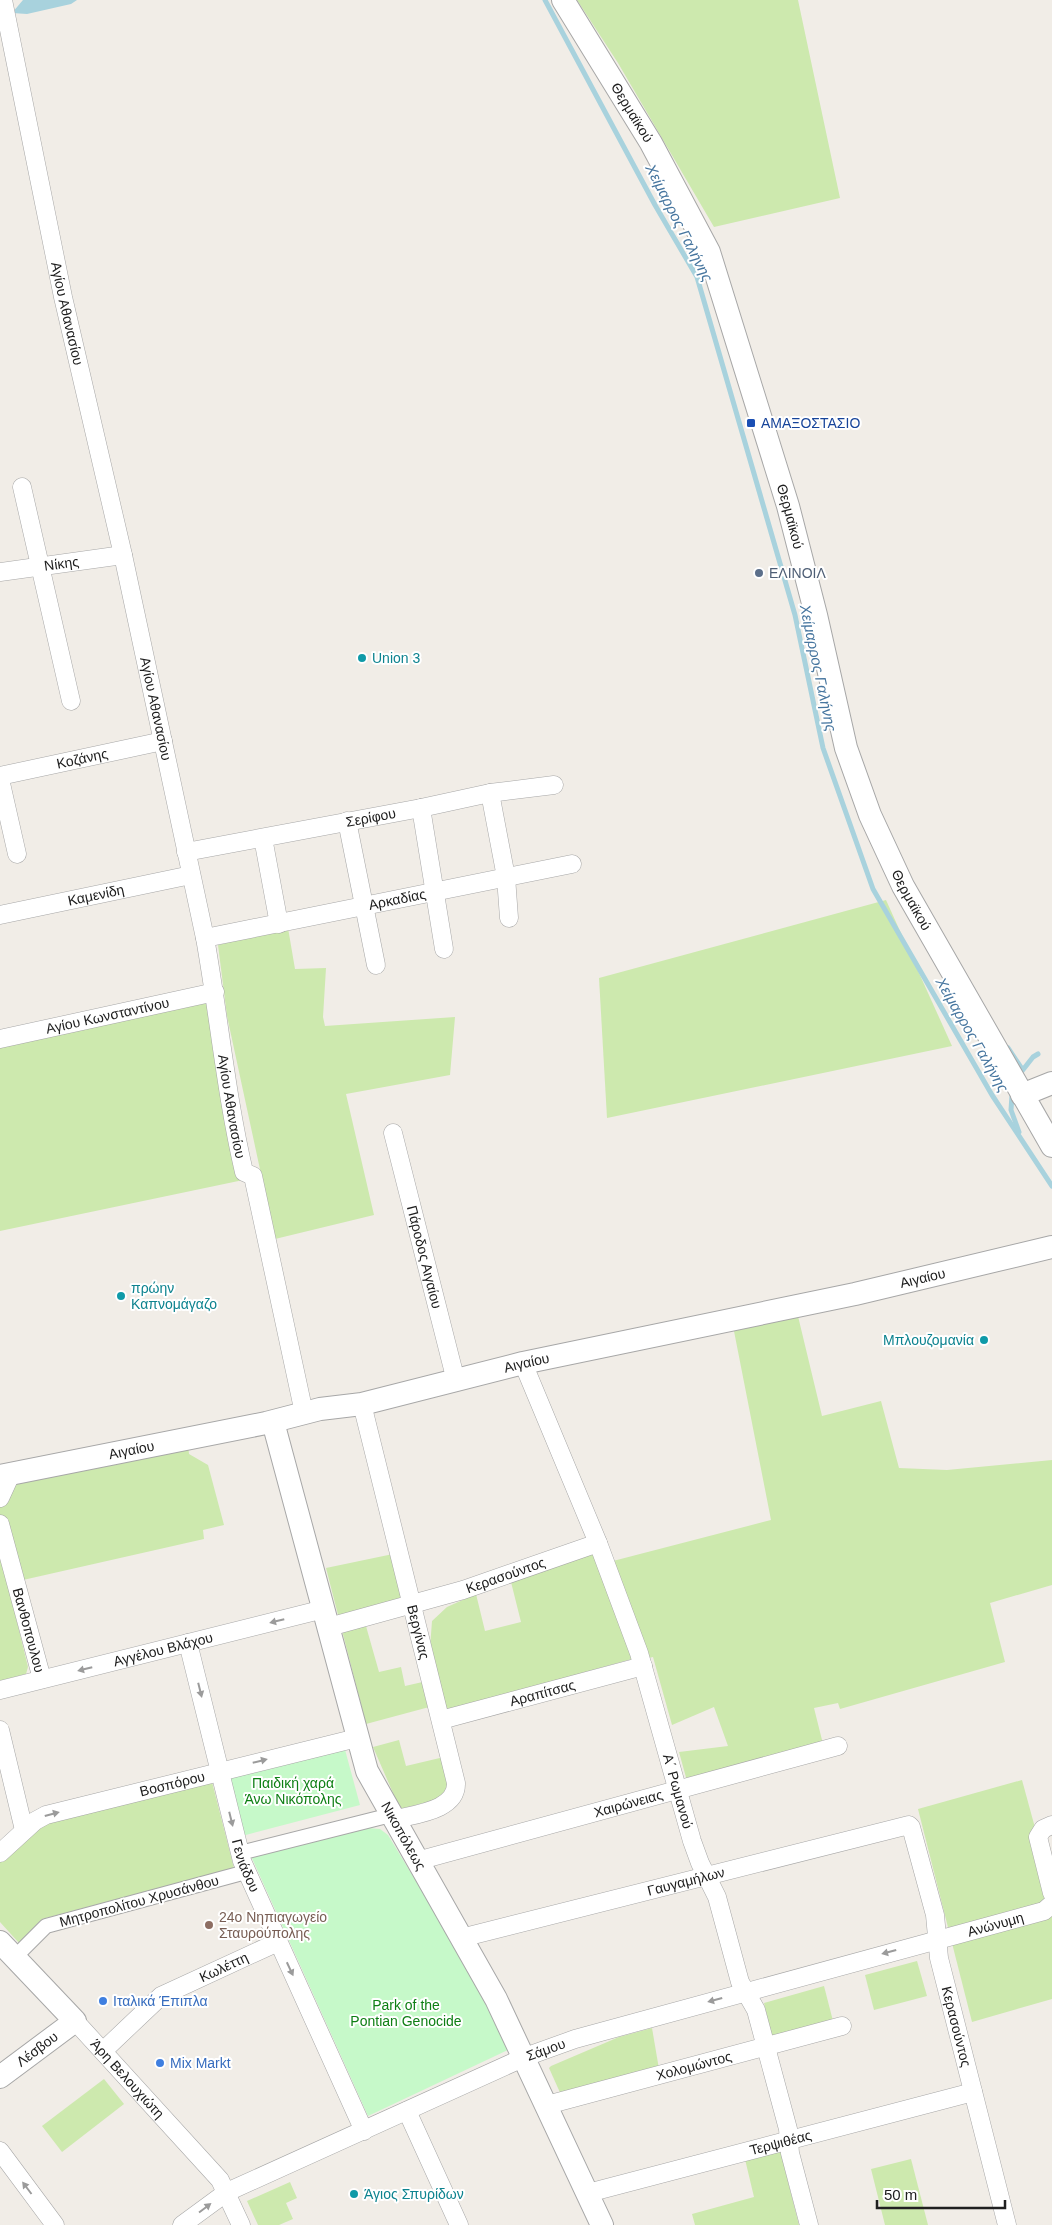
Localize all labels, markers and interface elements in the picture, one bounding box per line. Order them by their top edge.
street label: Θερμαϊκού [608,80,656,145]
water label: Χείμαρρος Γαλήνης [642,160,717,285]
street label: Αγίου Αθανασίου [48,260,87,367]
place label: ΑΜΑΞΟΣΤΑΣΙΟ [761,415,860,431]
marker: ΑΜΑΞΟΣΤΑΣΙΟ [745,417,757,429]
street label: Θερμαϊκού [774,482,807,551]
street label: Νίκης [43,553,80,574]
place label: ΕΛΙΝΟΙΛ [769,565,826,581]
marker: ΕΛΙΝΟΙΛ [753,567,765,579]
water label: Χείμαρρος Γαλήνης [796,602,840,734]
place label: Union 3 [372,650,420,666]
marker: Union 3 [356,652,368,664]
street label: Αγίου Αθανασίου [137,655,175,762]
street label: Κοζάνης [55,745,109,772]
street label: Σερίφου [344,805,397,830]
street label: Θερμαϊκού [889,867,935,933]
street label: Καμενίδη [66,881,126,909]
street label: Αρκαδίας [367,886,427,913]
water label: Χείμαρρος Γαλήνης [932,973,1013,1096]
street label: Αγίου Κωνσταντίνου [44,994,171,1037]
street label: Αγίου Αθανασίου [215,1053,249,1160]
street label: Πάροδος Αιγαίου [404,1204,445,1310]
street label: Αιγαίου [898,1265,947,1291]
place label: πρώην Καπνομάγαζο [131,1280,217,1312]
marker: πρώην Καπνομάγαζο [115,1290,127,1302]
place label: Μπλουζομανία [883,1332,974,1348]
marker: Μπλουζομανία [978,1334,990,1346]
street label: Αιγαίου [502,1350,551,1376]
street label: Αιγαίου [107,1437,156,1462]
street label: Κερασούντος [464,1554,547,1596]
street label: Βανθοπουλου [10,1586,48,1674]
street label: Βεργίνας [404,1603,433,1661]
one-way arrow [269,1617,284,1625]
street label: Αγγέλου Βλάχου [111,1629,214,1669]
one-way arrow [78,1665,93,1673]
street label: Αραπίτσας [508,1676,577,1709]
one-way arrow [196,1683,204,1698]
street label: Α΄ Ρωμανού [660,1752,696,1830]
one-way arrow [253,1757,268,1765]
street label: Βοσπόρου [138,1768,207,1800]
park label: Παιδική χαρά Άνω Νικόπολης [244,1775,342,1807]
street label: Χαιρώνειας [592,1786,665,1820]
street label: Νικοπόλεως [378,1799,429,1873]
one-way arrow [44,1810,59,1818]
one-way arrow [227,1811,235,1826]
street label: Γενιάδου [229,1837,263,1894]
street label: Γαυγαμήλων [646,1864,726,1899]
street label: Μητροπολίτου Χρυσάνθου [58,1872,220,1930]
place label: 24ο Νηπιαγωγείο Σταυρούπολης [219,1909,327,1941]
street label: Ανώνυμη [966,1909,1025,1940]
marker: 24ο Νηπιαγωγείο Σταυρούπολης [203,1919,215,1931]
street label: Κωλέττη [197,1949,251,1985]
one-way arrow [881,1949,896,1957]
one-way arrow [287,1962,295,1976]
street label: Κερασούντος [939,1985,974,2069]
place label: Ιταλικά Έπιπλα [113,1993,208,2009]
marker: Ιταλικά Έπιπλα [97,1995,109,2007]
one-way arrow [708,1996,723,2004]
park label: Park of the Pontian Genocide [350,1997,462,2029]
street label: Λέσβου [13,2028,61,2070]
street label: Σάμου [524,2035,567,2064]
street label: Άρη Βελουχιώτη [87,2036,168,2121]
street label: Χολομώντος [654,2048,734,2083]
place label: Mix Markt [170,2055,231,2071]
marker: Mix Markt [154,2057,166,2069]
street label: Τερψιθέας [748,2127,813,2158]
scale bar [877,2178,1004,2210]
one-way arrow [22,2182,33,2195]
place label: Άγιος Σπυρίδων [364,2186,464,2202]
text: 50 m [884,2186,917,2203]
marker: Άγιος Σπυρίδων [348,2188,360,2200]
one-way arrow [198,2203,211,2214]

